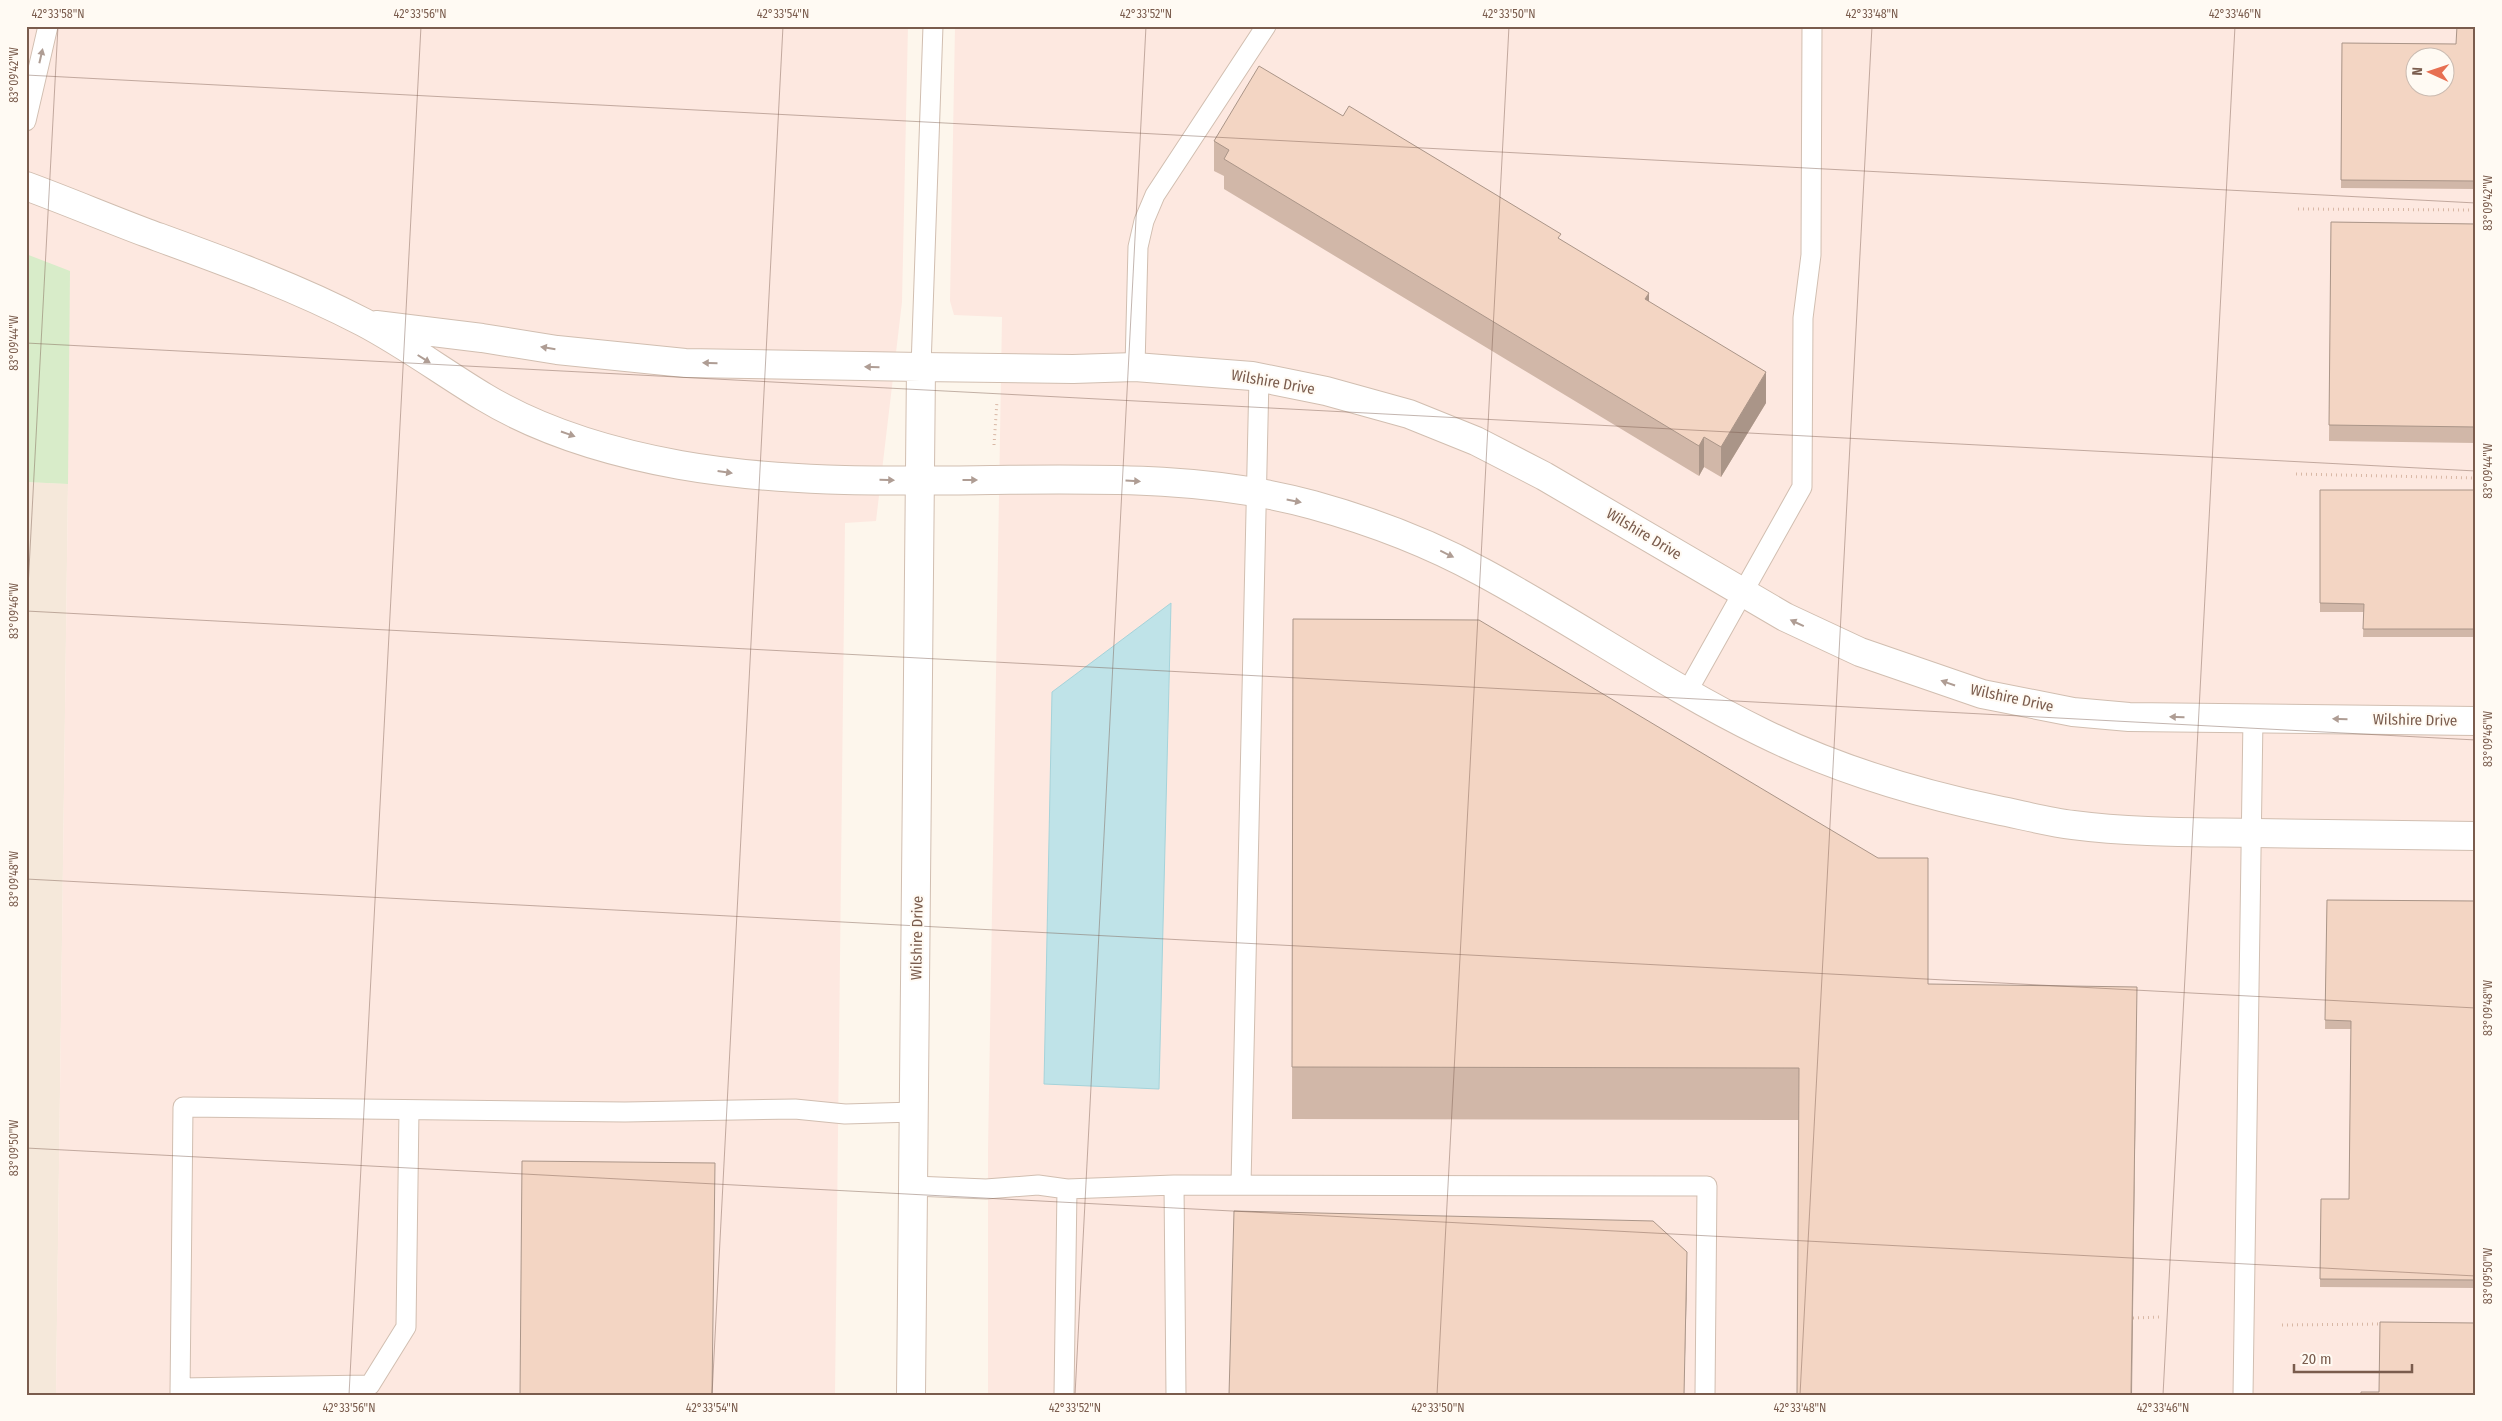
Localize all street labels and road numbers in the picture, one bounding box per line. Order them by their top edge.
street label: Wilshire Drive [1230,366,1316,398]
street label: Wilshire Drive [1603,505,1685,563]
street label: Wilshire Drive [1969,680,2055,716]
street label: Wilshire Drive [2373,710,2457,730]
street label: Wilshire Drive [907,896,927,980]

